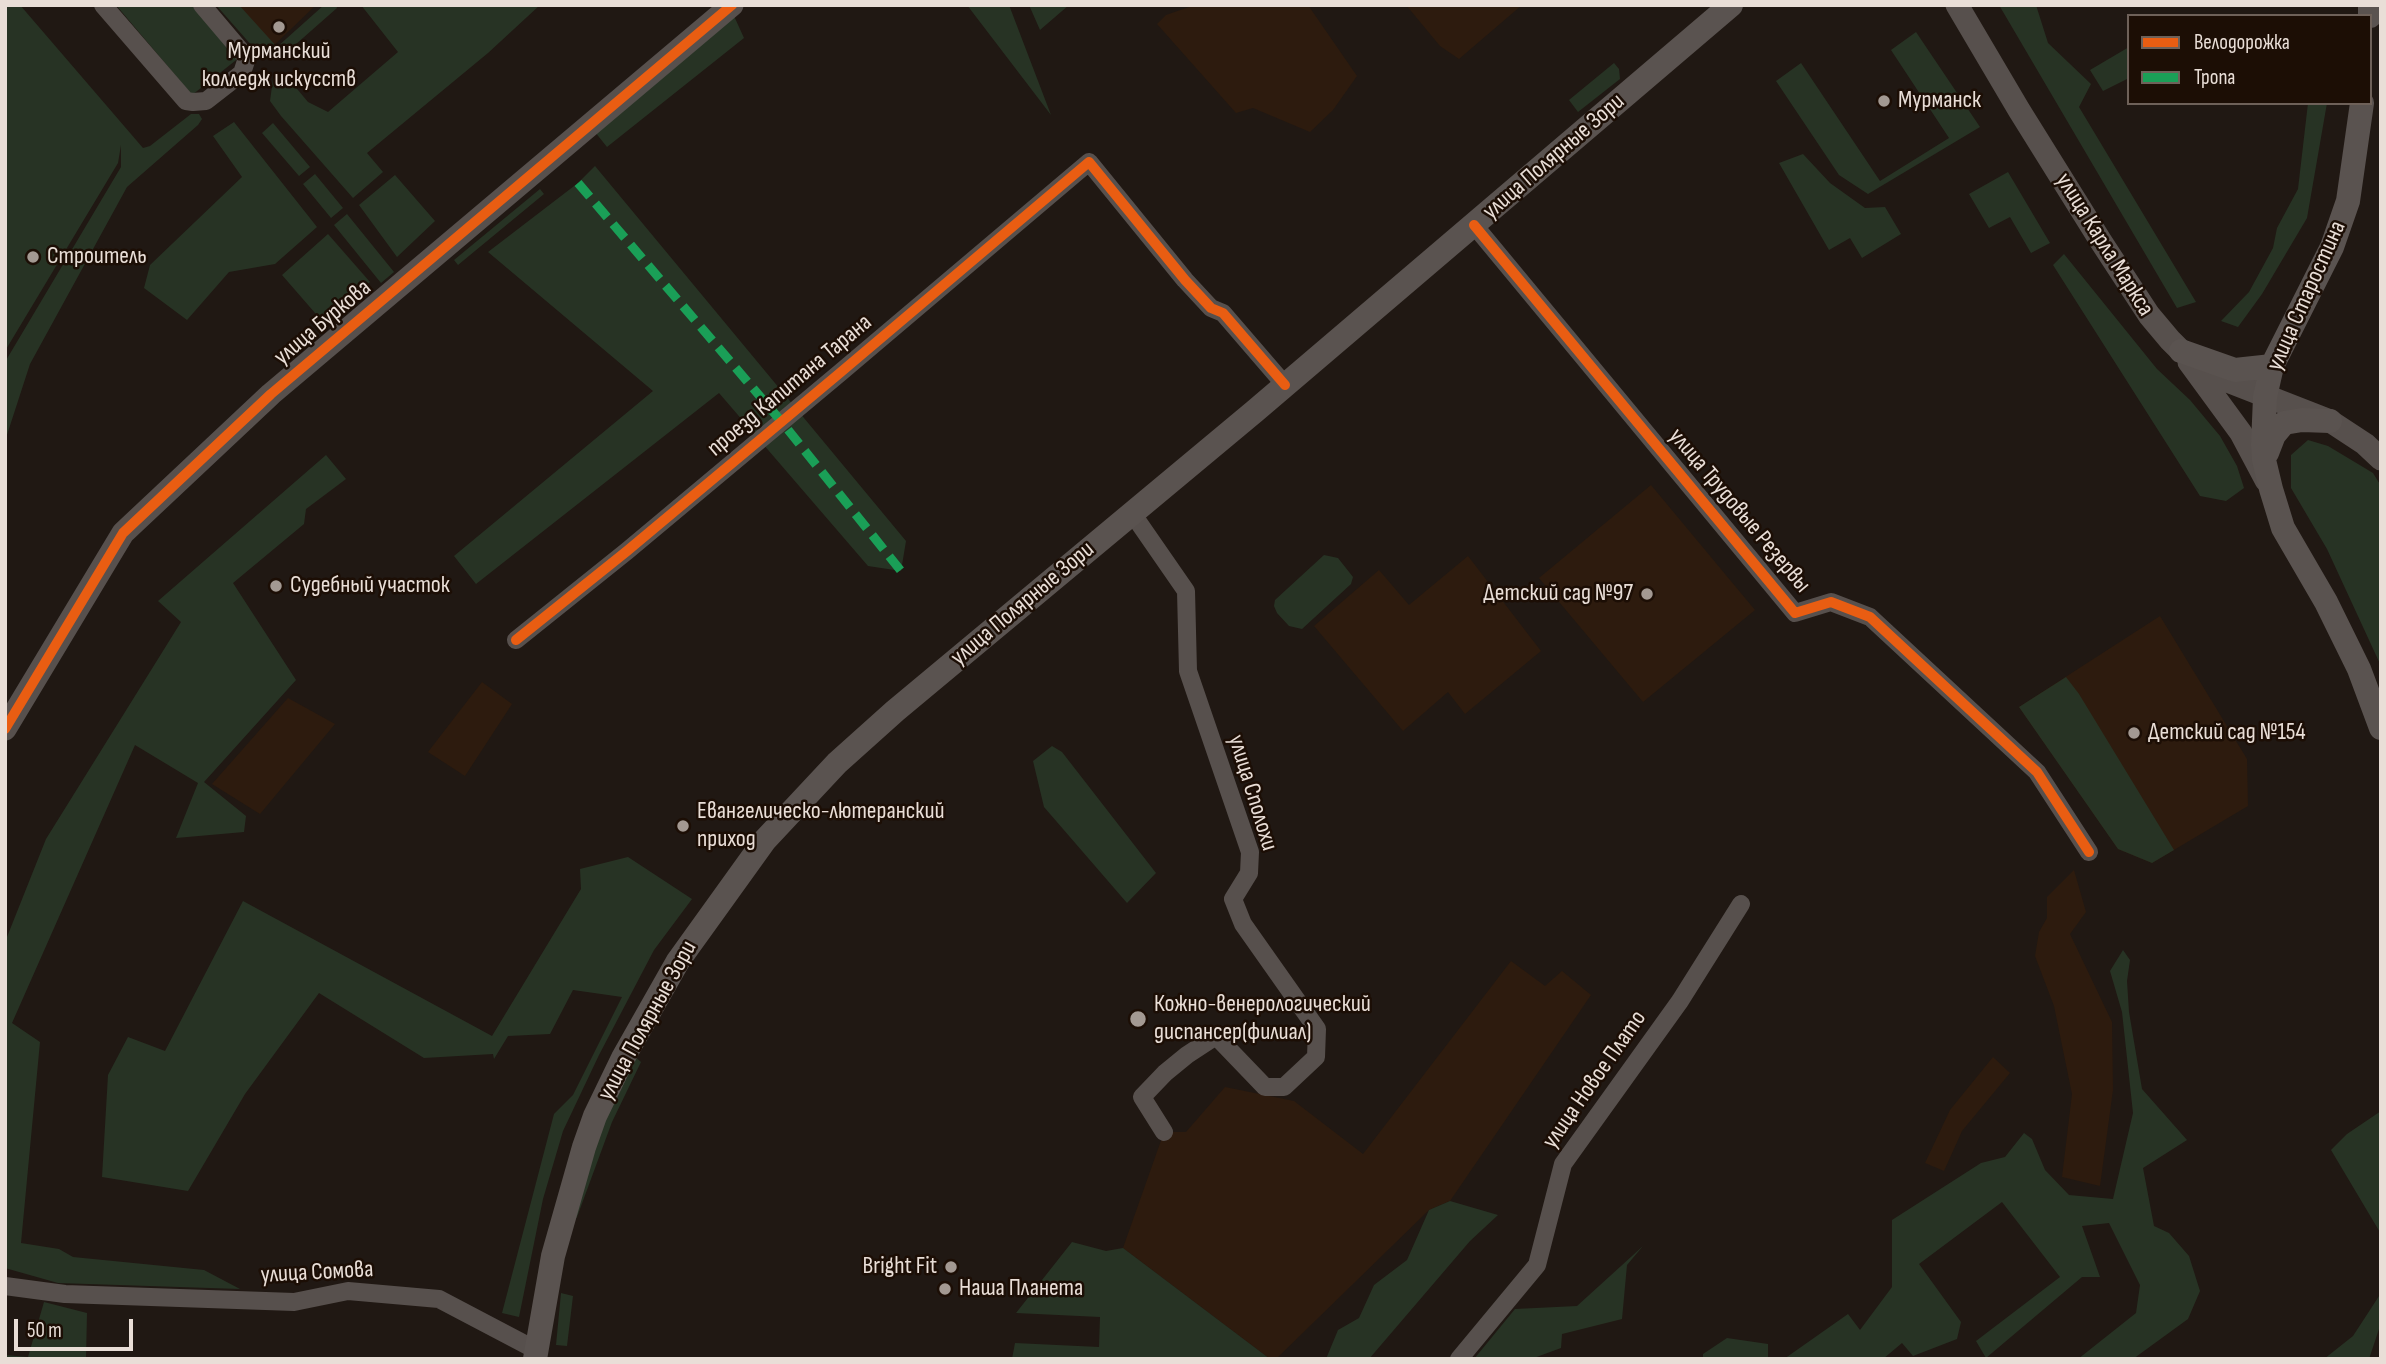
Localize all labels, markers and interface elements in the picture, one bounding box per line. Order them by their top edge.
legend [2127,14,2372,105]
marker: Мурманский колледж искусств [271,19,287,35]
text: Велодорожка [2194,30,2290,55]
place label: Мурманский колледж искусств [202,38,356,94]
text: Тропа [2194,65,2235,90]
place label: Мурманск [1898,87,1981,115]
street label: улица Полярные Зори [1477,88,1631,226]
marker: Мурманск [1876,93,1892,109]
street label: улица Карла Маркса [2049,168,2159,322]
street label: улица Старостина [2261,217,2353,375]
place label: Строитель [47,243,147,271]
marker: Строитель [25,249,41,265]
street label: улица Буркова [269,274,377,372]
street label: проезд Капитана Тарана [702,309,878,463]
street label: улица Трудовые Резервы [1662,423,1816,599]
street label: улица Полярные Зори [945,536,1101,672]
place label: Судебный участок [290,572,450,600]
marker: Судебный участок [268,578,284,594]
place label: Детский сад №97 [1483,580,1633,608]
marker: Детский сад №97 [1639,586,1655,602]
place label: Детский сад №154 [2148,719,2306,747]
marker: Детский сад №154 [2126,725,2142,741]
street label: улица Сполохи [1221,732,1283,854]
place label: Евангелическо-лютеранский приход [697,798,944,854]
marker: Евангелическо-лютеранский приход [675,818,691,834]
street label: улица Полярные Зори [592,936,704,1106]
place label: Кожно-венерологический диспансер(филиал) [1154,991,1371,1047]
street label: улица Новое Плато [1537,1005,1653,1155]
marker: Кожно-венерологический диспансер(филиал) [1128,1009,1148,1029]
place label: Bright Fit [863,1253,937,1281]
street label: улица Сомова [260,1256,374,1290]
marker: Bright Fit [943,1259,959,1275]
place label: Наша Планета [959,1275,1083,1303]
marker: Наша Планета [937,1281,953,1297]
scale bar [18,1304,136,1348]
text: 50 m [27,1318,62,1343]

